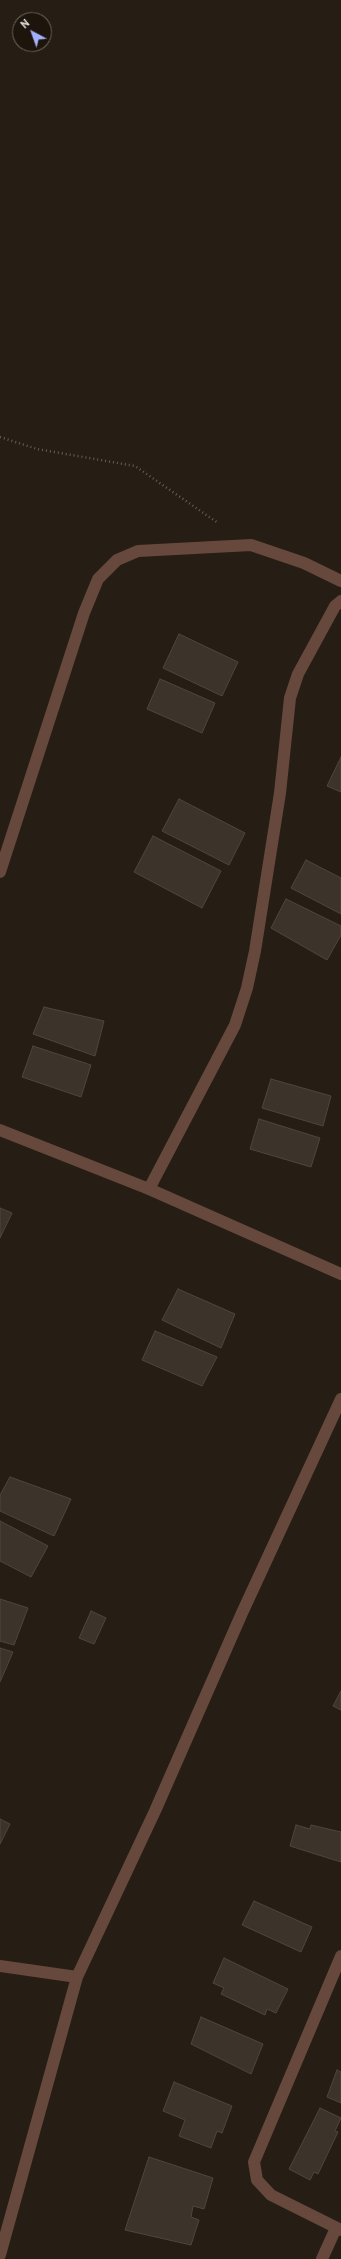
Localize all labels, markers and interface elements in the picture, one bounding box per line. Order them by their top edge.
north arrow [12,12,52,52]
text: N [17,16,32,31]

